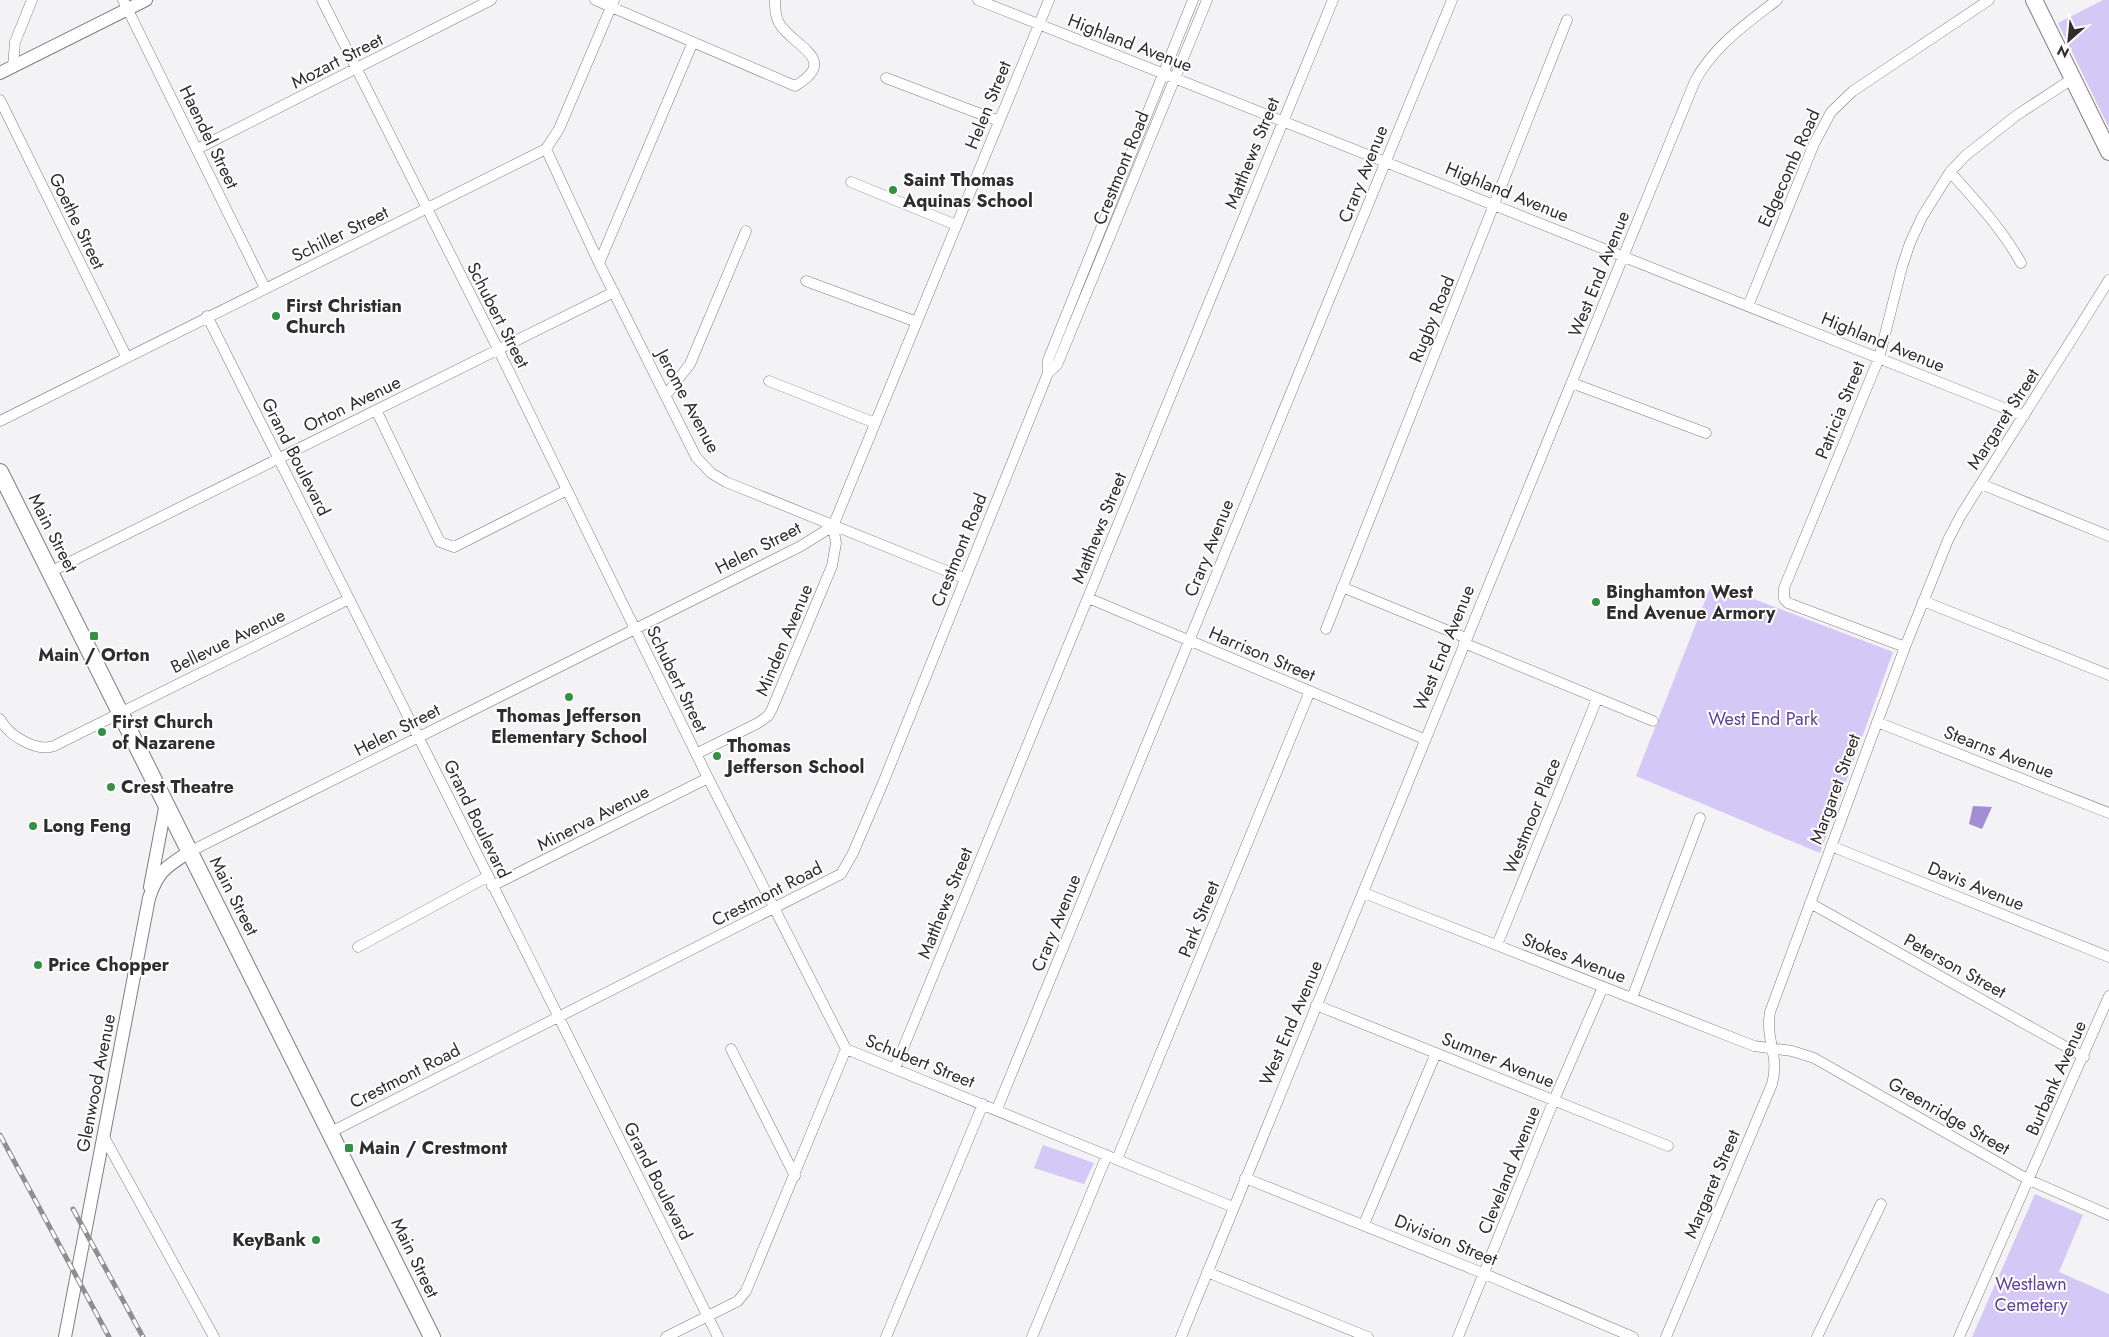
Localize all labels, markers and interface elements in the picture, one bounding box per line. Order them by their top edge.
street label: Highland Avenue [1064,7,1196,79]
north arrow [2044,15,2094,65]
street label: Mozart Street [287,26,388,95]
text: N [2054,40,2073,63]
street label: Helen Street [958,56,1018,153]
street label: Haendel Street [173,81,246,194]
street label: Matthews Street [1218,93,1286,213]
street label: Edgecomb Road [1751,105,1827,231]
street label: Crestmont Road [1086,107,1156,229]
street label: Crary Avenue [1332,121,1394,227]
street label: Highland Avenue [1441,155,1573,229]
place label: Saint Thomas Aquinas School [902,167,1033,214]
street label: Goethe Street [42,168,112,274]
marker: Saint Thomas Aquinas School [887,184,899,196]
street label: Schiller Street [287,199,393,269]
street label: West End Avenue [1562,207,1636,341]
street label: Schubert Street [460,258,536,373]
street label: Rugby Road [1403,272,1461,366]
place label: First Christian Church [286,293,402,340]
street label: Highland Avenue [1817,305,1949,379]
marker: First Christian Church [270,310,282,322]
street label: Jerome Avenue [649,343,726,457]
street label: Patricia Street [1809,357,1872,463]
street label: Margaret Street [1961,363,2046,475]
street label: Orton Avenue [299,369,405,439]
street label: Grand Boulevard [255,393,337,521]
street label: Matthews Street [1065,468,1133,588]
street label: Main Street [22,489,84,578]
street label: Crestmont Road [924,489,994,611]
street label: Crary Avenue [1178,495,1240,601]
street label: Helen Street [711,515,806,581]
place label: Binghamton West End Avenue Armory [1606,579,1776,626]
street label: Minden Avenue [749,580,819,700]
street label: West End Avenue [1407,581,1481,715]
marker: Binghamton West End Avenue Armory [1590,596,1602,608]
street label: Bellevue Avenue [166,602,290,680]
street label: Harrison Street [1205,620,1320,688]
street label: Schubert Street [640,621,714,737]
marker: Main / Orton [88,630,100,642]
place label: Main / Orton [38,642,150,668]
marker: Thomas Jefferson Elementary School [563,691,575,703]
street label: Helen Street [350,697,445,763]
place label: Thomas Jefferson Elementary School [491,703,647,750]
park label: West End Park [1708,706,1818,732]
place label: First Church of Nazarene [112,709,215,756]
street label: Stearns Avenue [1940,719,2058,785]
marker: First Church of Nazarene [96,726,108,738]
street label: Margaret Street [1803,729,1867,848]
place label: Thomas Jefferson School [724,733,864,780]
marker: Thomas Jefferson School [711,750,723,762]
street label: Westmoor Place [1497,754,1567,878]
street label: Grand Boulevard [437,755,517,883]
place label: Crest Theatre [121,774,234,800]
street label: Minerva Avenue [532,779,654,857]
marker: Crest Theatre [105,781,117,793]
place label: Long Feng [43,813,131,839]
marker: Long Feng [27,820,39,832]
street label: Matthews Street [911,843,979,963]
street label: Main Street [203,852,265,941]
street label: Crestmont Road [707,855,827,933]
street label: Davis Avenue [1924,855,2028,917]
street label: Crary Avenue [1025,870,1087,976]
street label: Park Street [1172,876,1226,961]
street label: Stokes Avenue [1518,926,1630,990]
street label: Peterson Street [1899,927,2011,1005]
place label: Price Chopper [48,952,170,978]
street label: West End Avenue [1253,956,1329,1090]
marker: Price Chopper [32,959,44,971]
street label: Glenwood Avenue [70,1012,122,1154]
street label: Burbank Avenue [2019,1016,2093,1140]
street label: Sumner Avenue [1438,1026,1558,1094]
street label: Schubert Street [861,1027,979,1095]
street label: Crestmont Road [345,1037,465,1115]
street label: Greenridge Street [1883,1071,2015,1162]
street label: Cleveland Avenue [1471,1102,1547,1238]
street label: Grand Boulevard [617,1117,699,1245]
street label: Margaret Street [1677,1125,1747,1242]
place label: Main / Crestmont [359,1135,508,1161]
marker: Main / Crestmont [343,1142,355,1154]
street label: Division Street [1391,1208,1502,1273]
street label: Main Street [385,1214,446,1303]
place label: KeyBank [232,1227,307,1253]
marker: KeyBank [310,1234,322,1246]
park label: Westlawn Cemetery [1994,1271,2068,1318]

